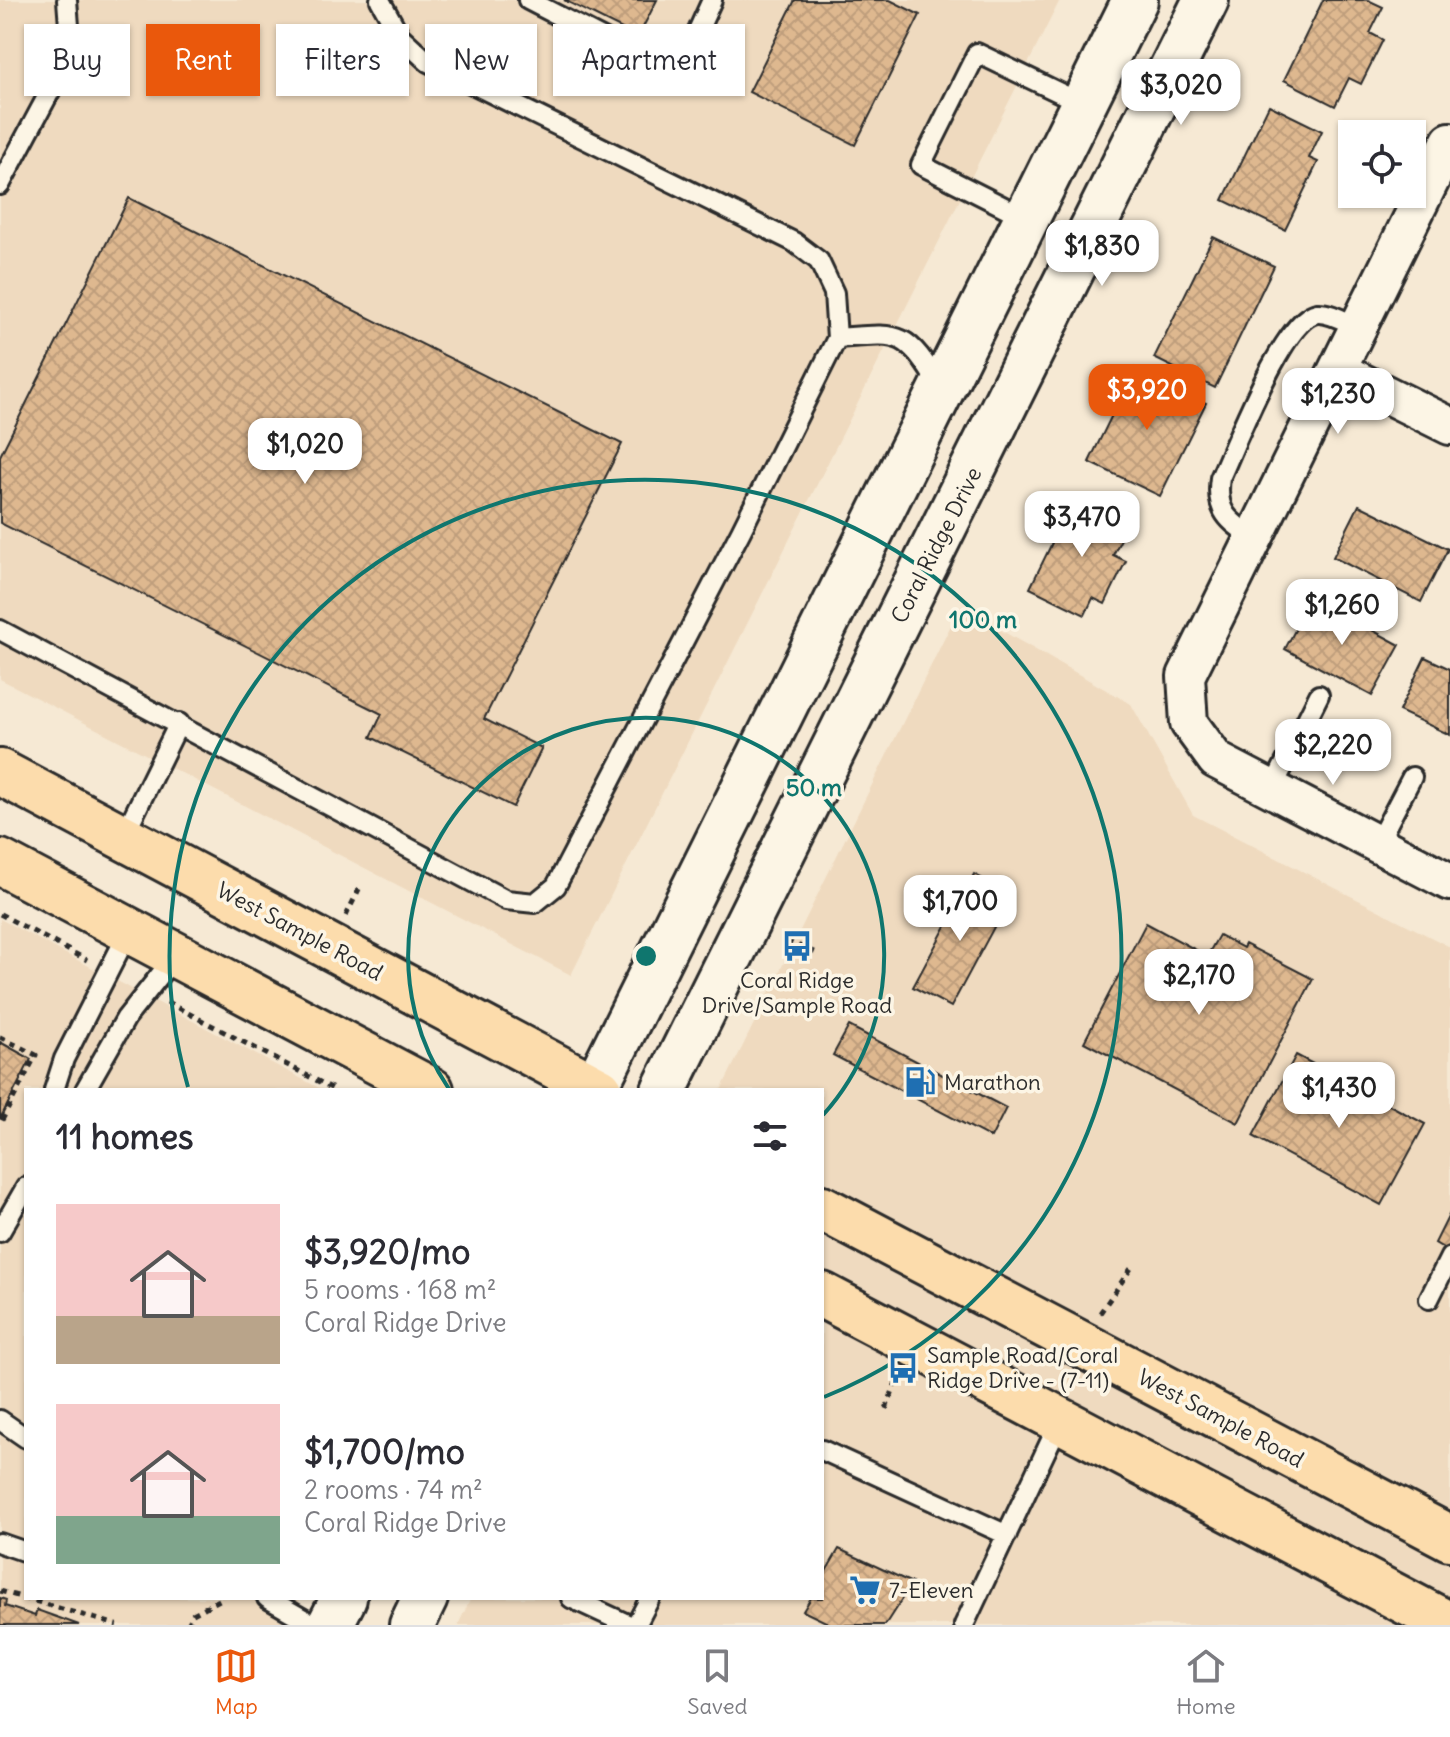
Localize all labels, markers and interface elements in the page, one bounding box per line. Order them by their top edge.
chip: Buy [24,24,130,96]
chip: Rent [146,24,260,96]
chip: Filters [276,24,409,96]
chip: New [425,24,537,96]
chip: Apartment [553,24,745,96]
pin: $3,020 [1116,59,1246,127]
text: $3,020 [1139,68,1223,101]
map controls [1338,120,1426,208]
button: locate [1338,120,1426,208]
pin: $1,830 [1037,220,1167,288]
text: $1,830 [1064,229,1140,262]
pin: $3,920 [1082,364,1212,432]
pin: $1,230 [1273,368,1403,436]
text: $3,920 [1107,373,1187,406]
text: $1,230 [1300,377,1376,410]
pin: $1,020 [240,418,370,486]
text: $1,020 [266,427,344,460]
street label: Coral Ridge Drive [885,462,987,628]
pin: $3,470 [1017,491,1147,559]
text: $3,470 [1043,500,1121,533]
pin: $1,260 [1277,579,1407,647]
text: $1,260 [1304,588,1380,621]
text: 100 m [949,604,1017,634]
pin: $2,220 [1268,719,1398,787]
text: $2,220 [1293,728,1373,761]
text: 50 m [786,772,842,802]
street label: West Sample Road [212,875,388,987]
pin: $1,700 [895,875,1025,943]
text: $1,700 [922,884,998,917]
bus stop icon: Coral Ridge Drive/Sample Road [780,929,814,963]
centre of rings [632,942,660,970]
pin: $2,170 [1134,949,1264,1017]
text: $2,170 [1162,958,1236,991]
place label: Coral Ridge Drive/Sample Road [702,966,892,1019]
pin: $1,430 [1274,1062,1404,1130]
fuel station icon: Marathon [903,1065,937,1099]
place label: Marathon [944,1068,1041,1096]
text: $1,430 [1301,1071,1377,1104]
icon: filters [748,1114,792,1158]
text: 11 homes [56,1115,193,1158]
text: $3,920/mo [304,1230,470,1273]
icon: home [120,1236,216,1332]
text: 5 rooms · 168 m² [304,1273,497,1306]
text: Coral Ridge Drive [304,1306,507,1339]
place label: Sample Road/Coral Ridge Drive - (7-11) [927,1341,1118,1394]
bus stop icon: Sample Road/Coral Ridge Drive - (7-11) [886,1351,920,1385]
street label: West Sample Road [1133,1362,1309,1474]
text: $1,700/mo [304,1430,465,1473]
icon: home [120,1436,216,1532]
text: 2 rooms · 74 m² [304,1473,483,1506]
text: Coral Ridge Drive [304,1506,507,1539]
supermarket icon: 7-Eleven [848,1573,882,1607]
place label: 7-Eleven [889,1576,973,1604]
tab: Map [214,1644,258,1720]
tab: Saved [687,1644,747,1720]
tab: Home [1176,1644,1236,1720]

